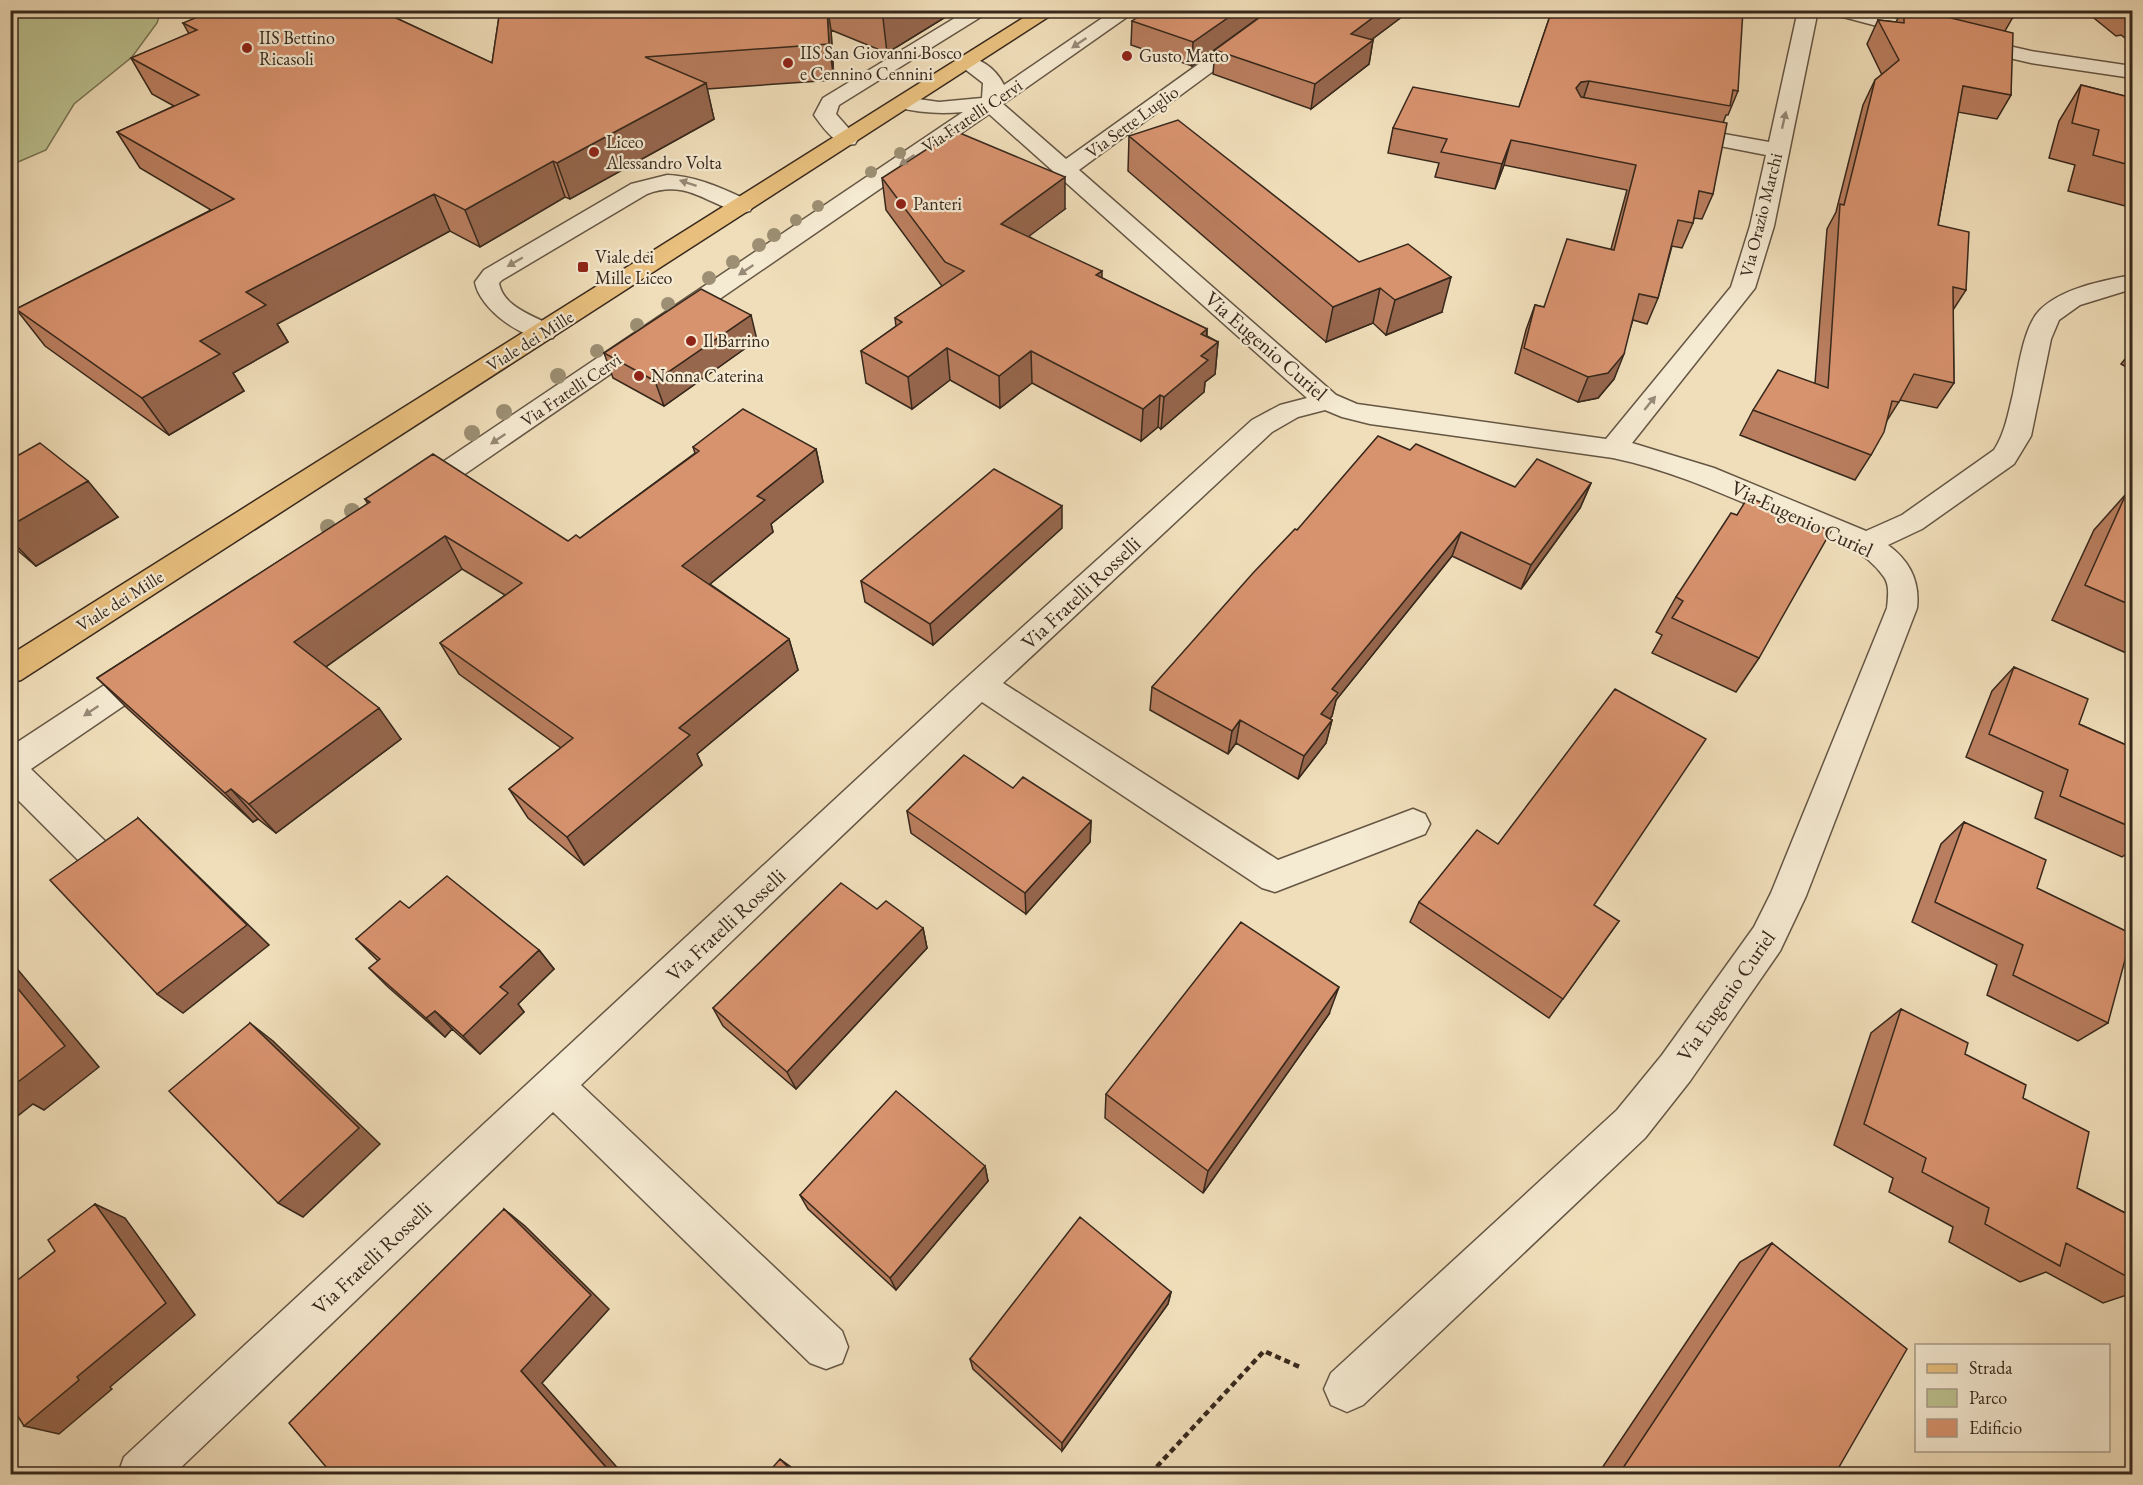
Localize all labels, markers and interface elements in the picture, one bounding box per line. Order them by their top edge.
place label: IIS Bettino Ricasoli [259,26,335,70]
one-way arrow [1072,37,1088,49]
marker: IIS Bettino Ricasoli [240,41,254,55]
place label: IIS San Giovanni Bosco e Cennino Cennini [800,41,962,85]
place label: Gusto Matto [1139,44,1229,67]
marker: Gusto Matto [1120,49,1134,63]
marker: IIS San Giovanni Bosco e Cennino Cennini [781,56,795,70]
street label: Via Fratelli Cervi [917,73,1027,158]
street label: Via Sette Luglio [1081,80,1183,163]
one-way arrow [1779,111,1789,129]
place label: Liceo Alessandro Volta [605,130,723,174]
marker: Liceo Alessandro Volta [587,145,601,159]
street label: Via Orazio Marchi [1734,150,1787,279]
one-way arrow [899,154,915,165]
one-way arrow [679,178,697,188]
place label: Panteri [913,192,962,215]
marker: Panteri [894,197,908,211]
place label: Viale dei Mille Liceo [595,245,673,289]
one-way arrow [506,257,523,267]
marker: Viale dei Mille Liceo [576,260,590,274]
one-way arrow [738,264,754,275]
street label: Via Eugenio Curiel [1199,285,1333,406]
street label: Viale dei Mille [482,305,578,376]
place label: Il Barrino [703,329,770,352]
marker: Il Barrino [684,334,698,348]
street label: Via Fratelli Cervi [516,347,626,432]
place label: Nonna Caterina [651,364,765,387]
marker: Nonna Caterina [632,369,646,383]
one-way arrow [1643,396,1656,411]
one-way arrow [490,433,506,444]
street label: Via Eugenio Curiel [1727,474,1878,563]
street label: Via Fratelli Rosselli [1015,530,1146,655]
street label: Viale dei Mille [72,565,168,636]
one-way arrow [84,705,100,717]
street label: Via Fratelli Rosselli [660,862,791,987]
street label: Via Eugenio Curiel [1670,925,1781,1066]
street label: Via Fratelli Rosselli [306,1195,437,1320]
legend [1915,1344,2110,1452]
text: Strada [1969,1356,2013,1379]
text: Parco [1969,1386,2007,1409]
text: Edificio [1969,1416,2022,1439]

